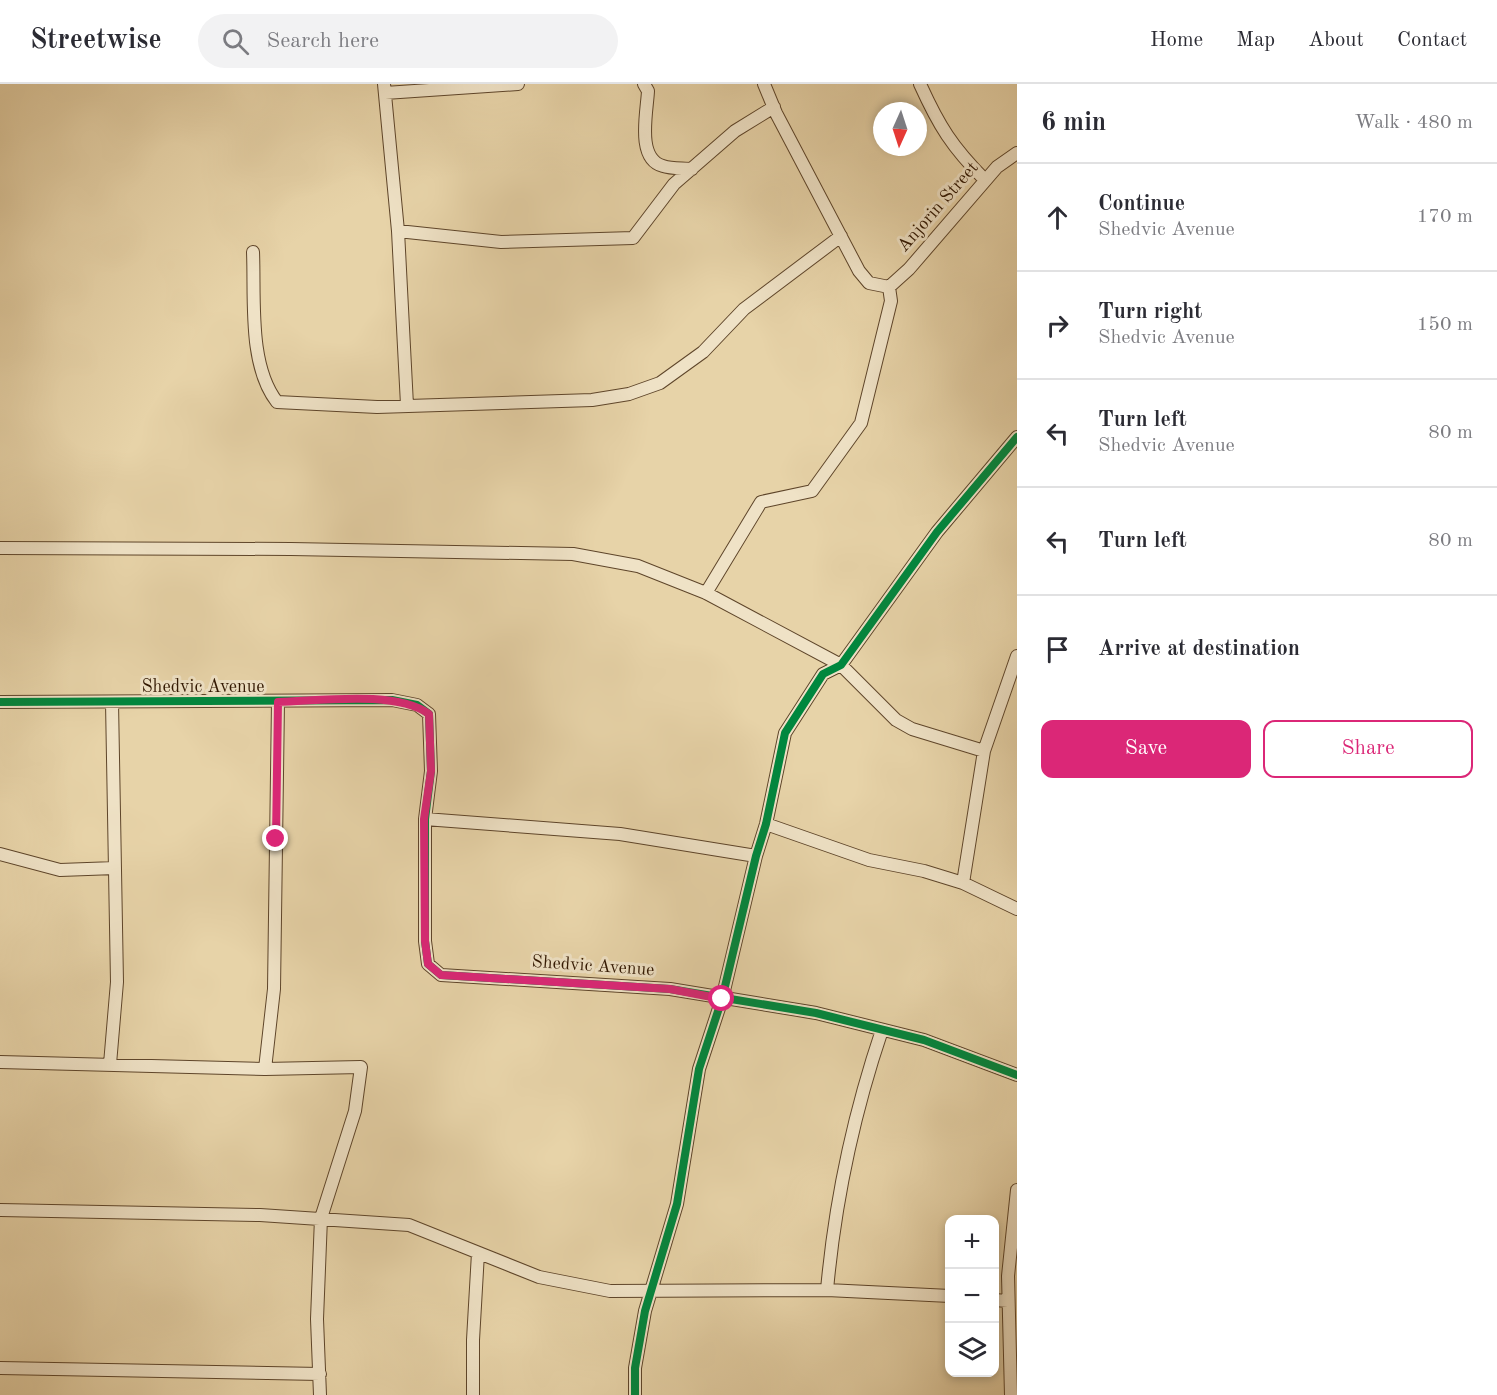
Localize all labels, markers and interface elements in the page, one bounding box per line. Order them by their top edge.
search box [198,14,618,68]
icon: search [219,25,252,58]
text: Streetwise [30,27,162,55]
text: Search here [267,30,379,52]
text: Home [1150,30,1203,51]
text: Map [1236,30,1275,51]
text: About [1308,30,1364,51]
text: Contact [1397,30,1467,51]
north arrow [873,102,927,156]
text: 6 min [1041,110,1106,136]
text: Walk · 480 m [1354,113,1473,133]
street label: Anjorin Street [894,159,982,255]
text: Continue [1098,193,1185,215]
icon: ahead [1041,201,1074,234]
text: 170 m [1417,207,1473,227]
text: Shedvic Avenue [1098,220,1235,240]
text: Turn right [1098,301,1202,323]
icon: right [1041,309,1074,342]
text: 150 m [1417,315,1473,335]
text: Shedvic Avenue [1098,328,1235,348]
text: Turn left [1098,409,1187,431]
icon: left [1041,417,1074,450]
text: 80 m [1428,423,1473,443]
text: Shedvic Avenue [1098,436,1235,456]
icon: left [1041,525,1074,558]
text: Turn left [1098,530,1187,552]
text: 80 m [1428,531,1473,551]
icon: arrive [1041,633,1074,666]
text: Arrive at destination [1098,638,1300,660]
street label: Shedvic Avenue [141,678,265,696]
button: Save [1041,720,1251,778]
button: Share [1263,720,1473,778]
route end [262,825,288,851]
street label: Shedvic Avenue [531,953,655,979]
route start [708,985,734,1011]
map controls [945,1215,999,1377]
button: + [945,1215,999,1269]
button: − [945,1269,999,1323]
button: layers [945,1323,999,1377]

